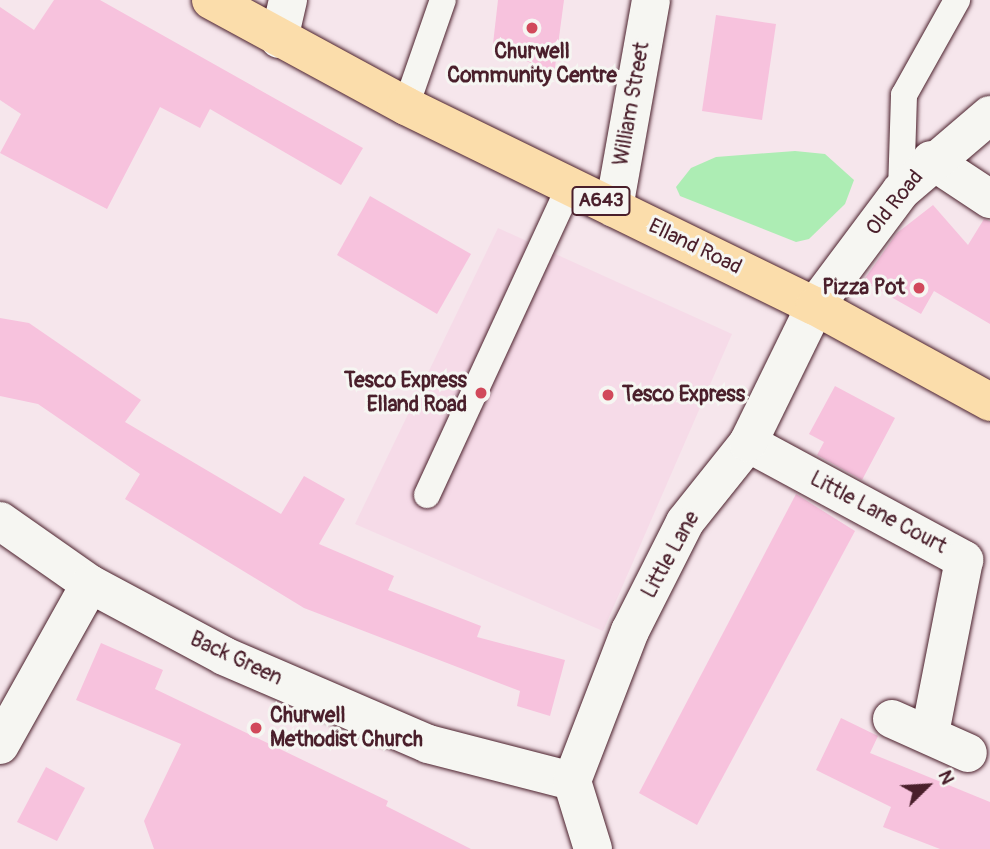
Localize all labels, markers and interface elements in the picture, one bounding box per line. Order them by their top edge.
marker: Churwell Community Centre [524,20,540,36]
place label: Churwell Community Centre [447,39,617,89]
street label: William Street [609,40,655,168]
street label: Old Road [861,165,929,241]
road number: A643 [571,186,631,216]
street label: Elland Road [644,214,746,280]
place label: Pizza Pot [822,275,905,301]
marker: Pizza Pot [911,280,927,296]
place label: Tesco Express Elland Road [344,368,467,418]
place label: Tesco Express [622,382,745,408]
marker: Tesco Express Elland Road [473,385,489,401]
marker: Tesco Express [600,387,616,403]
street label: Little Lane Court [805,466,951,560]
street label: Little Lane [637,507,705,603]
street label: Back Green [186,627,286,691]
place label: Churwell Methodist Church [270,703,423,753]
marker: Churwell Methodist Church [248,720,264,736]
north arrow [892,751,962,821]
text: N [933,767,960,788]

